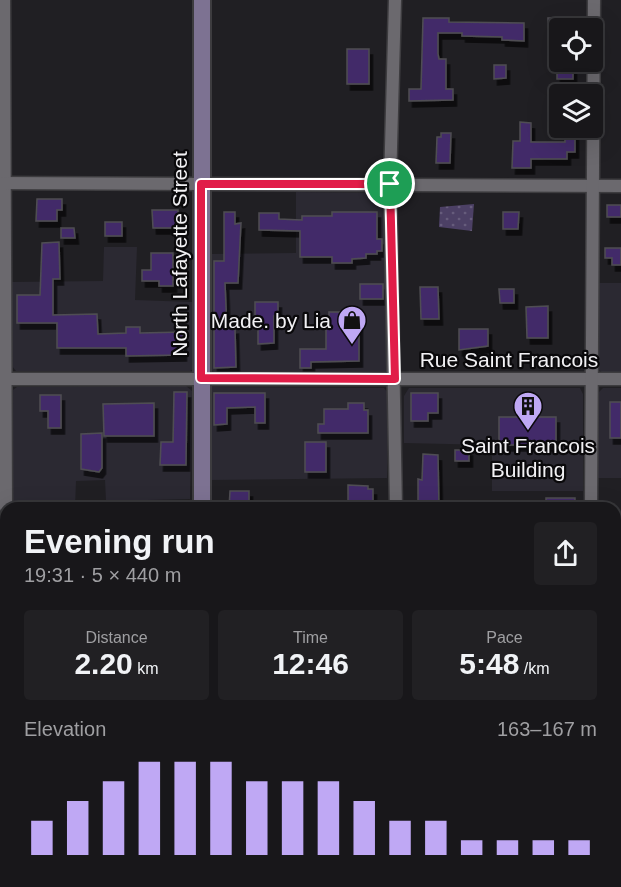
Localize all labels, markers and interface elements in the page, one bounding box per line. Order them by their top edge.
map controls [549,18,603,138]
button: locate [549,18,603,72]
button: layers [549,84,603,138]
street label: North Lafayette Street [168,151,191,357]
pin [364,158,415,209]
icon: arrive [373,167,406,200]
shop icon: Made. by Lia [336,304,368,346]
place label: Made. by Lia [211,309,331,332]
street label: Rue Saint Francois [420,348,598,371]
building icon: Saint Francois Building [512,390,544,432]
place label: Saint Francois Building [461,434,595,481]
button: share [534,522,597,585]
text: Evening run [24,523,215,560]
text: 19:31 · 5 × 440 m [24,564,181,586]
text: Distance [85,629,148,646]
text: Time [293,629,328,646]
text: Pace [486,629,523,646]
text: 2.20 [74,647,133,680]
text: 12:46 [272,647,349,680]
text: 5:48 [459,647,519,680]
text: km [133,660,159,677]
text: /km [519,660,550,677]
text: Elevation [24,718,106,740]
text: 163–167 m [497,718,597,740]

